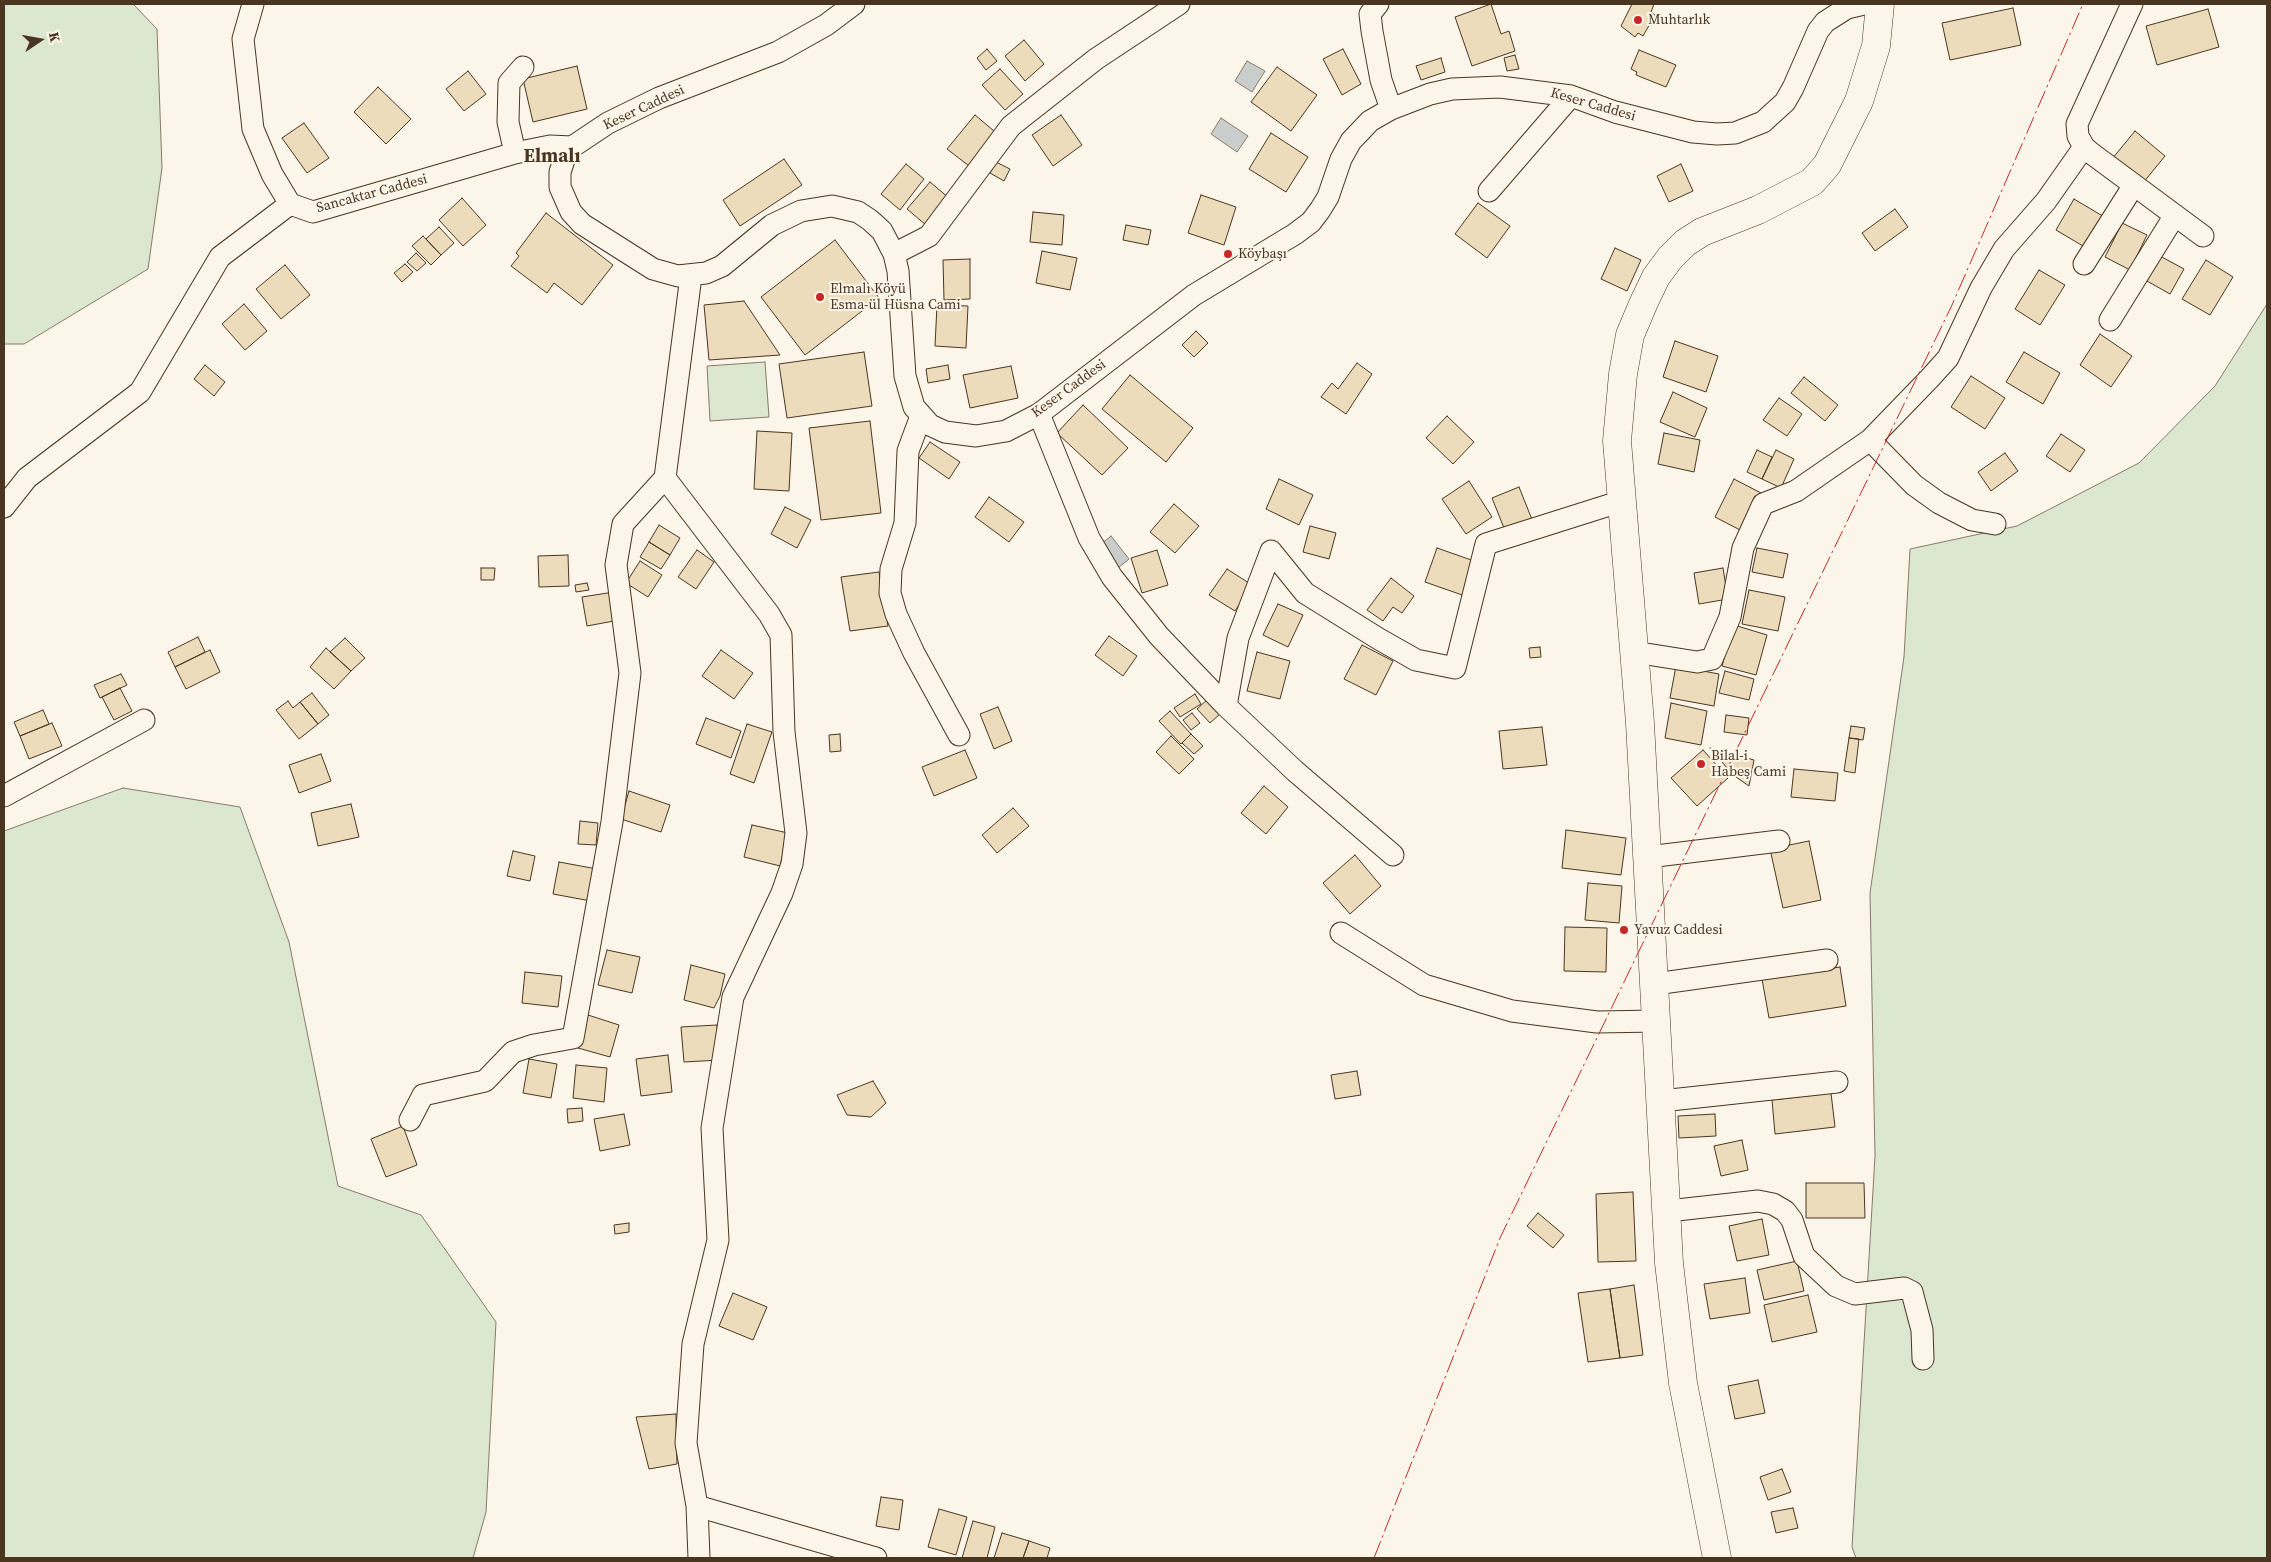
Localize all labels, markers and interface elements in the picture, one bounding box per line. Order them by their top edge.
place label: Muhtarlık [1648,12,1710,28]
marker: Muhtarlık [1632,14,1644,26]
north arrow [15,15,65,65]
text: K [44,30,65,44]
street label: Keser Caddesi [601,82,687,134]
street label: Keser Caddesi [1548,85,1638,125]
district label: Elmalı [524,146,580,168]
street label: Sancaktar Caddesi [315,171,429,217]
place label: Köybaşı [1238,246,1287,262]
marker: Köybaşı [1222,248,1234,260]
place label: Elmalı Köyü Esma-ül Hüsna Cami [830,281,961,314]
marker: Elmalı Köyü Esma-ül Hüsna Cami [814,291,826,303]
street label: Keser Caddesi [1029,356,1109,422]
place label: Bilal-i Habeş Cami [1711,748,1786,780]
marker: Bilal-i Habeş Cami [1695,758,1707,770]
place label: Yavuz Caddesi [1634,922,1723,938]
marker: Yavuz Caddesi [1618,924,1630,936]

